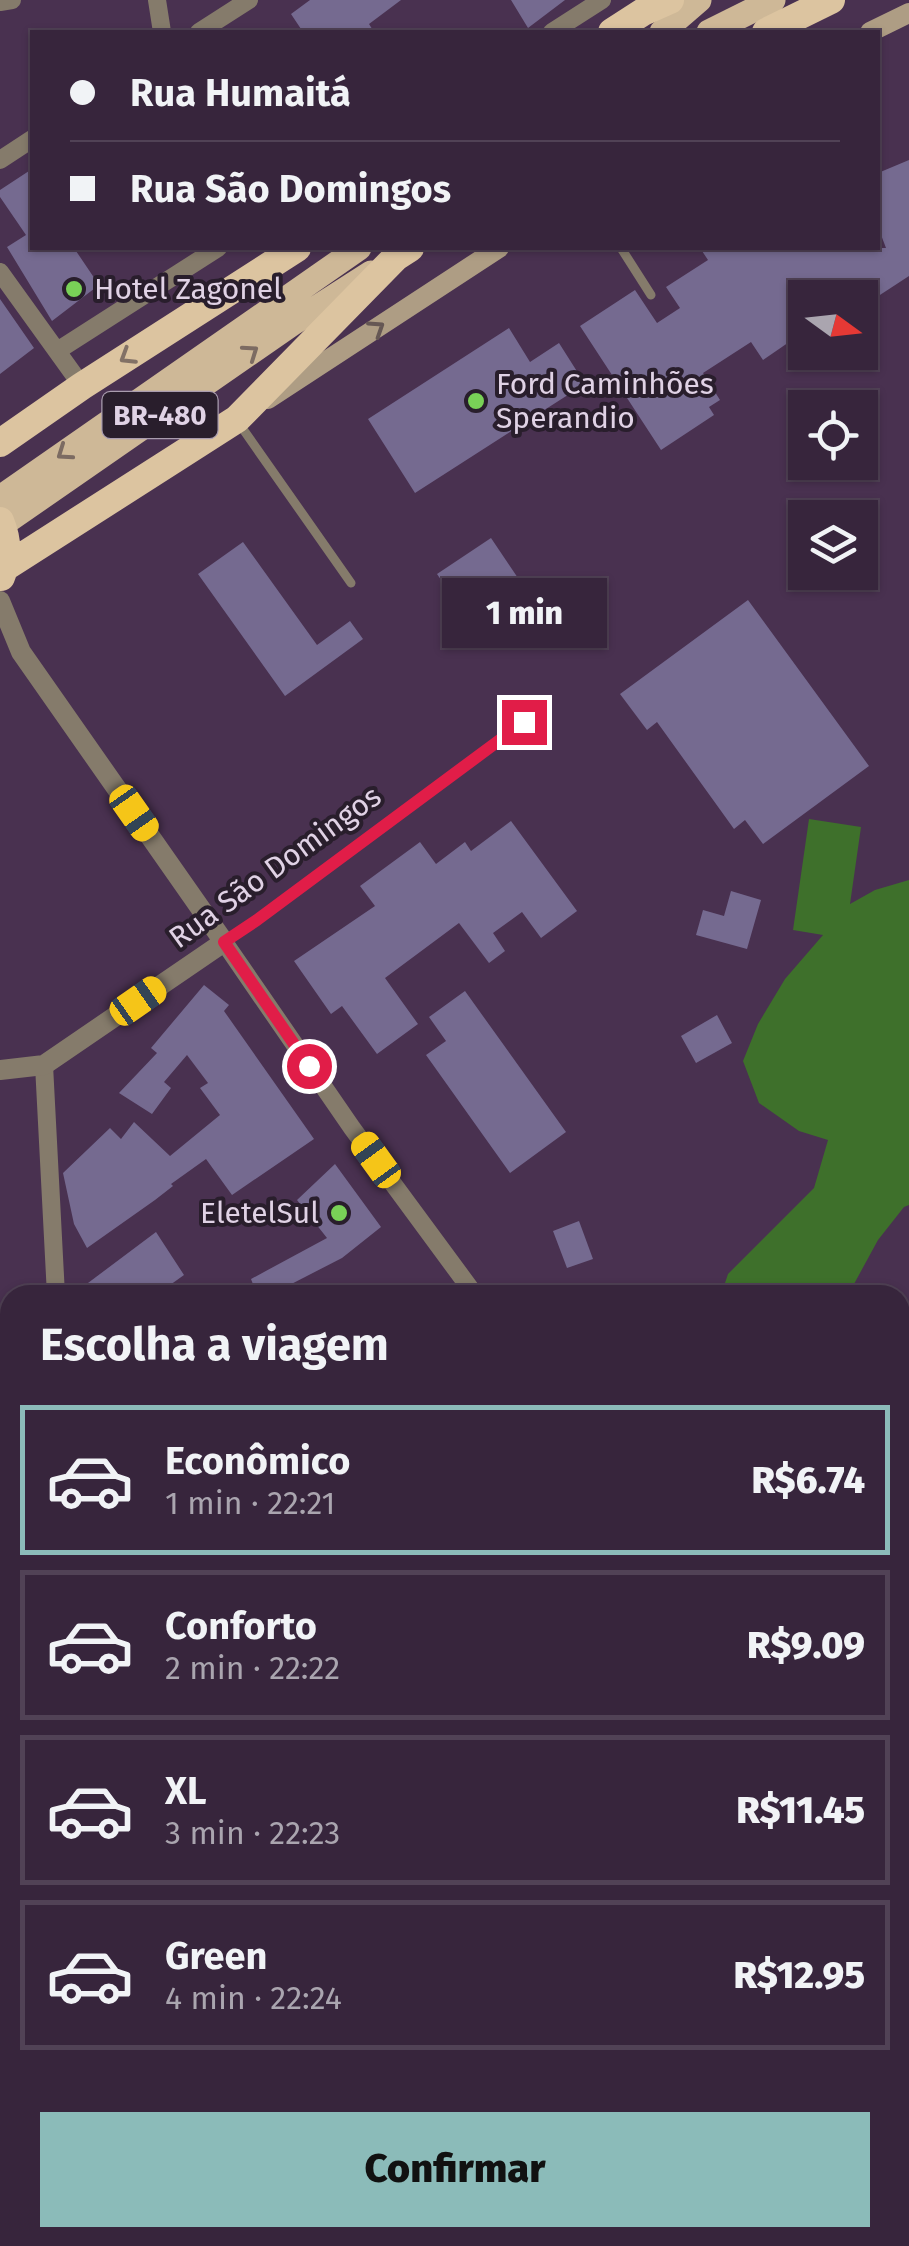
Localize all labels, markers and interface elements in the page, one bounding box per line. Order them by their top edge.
text: Rua Humaitá [130,70,351,116]
text: Rua São Domingos [130,166,451,212]
place label: Hotel Zagonel [94,271,282,307]
marker: Hotel Zagonel [63,278,85,300]
north arrow [788,280,878,370]
map controls [788,280,878,590]
one-way arrow [366,321,384,340]
one-way arrow [120,345,138,364]
one-way arrow [240,346,259,364]
place label: Ford Caminhões Sperandio [496,366,714,436]
marker: Ford Caminhões Sperandio [465,390,487,412]
button: locate [788,390,878,480]
road number: BR-480 [102,392,218,438]
one-way arrow [57,441,75,459]
button: layers [788,500,878,590]
callout: 1 min [442,577,606,647]
text: 1 min [486,594,563,632]
route end [502,700,547,745]
street label: Rua São Domingos [162,778,388,956]
car [105,780,163,846]
car [105,972,171,1030]
route start [287,1044,332,1089]
car [346,1127,406,1193]
place label: EletelSul [200,1195,319,1231]
marker: EletelSul [328,1202,350,1224]
text: Escolha a viagem [40,1318,389,1372]
icon: car [45,1435,135,1525]
text: Econômico [165,1438,350,1484]
text: R$6.74 [751,1457,865,1503]
text: 1 min · 22:21 [165,1484,335,1522]
icon: car [45,1600,135,1690]
text: Conforto [165,1603,317,1649]
text: R$9.09 [747,1622,865,1668]
text: 2 min · 22:22 [165,1649,340,1687]
icon: car [45,1765,135,1855]
text: XL [165,1768,207,1814]
text: R$11.45 [736,1787,865,1833]
text: 3 min · 22:23 [165,1814,340,1852]
icon: car [45,1930,135,2020]
text: Green [165,1933,268,1979]
text: R$12.95 [734,1952,865,1998]
text: 4 min · 22:24 [165,1979,342,2017]
button: Confirmar [40,2112,870,2227]

